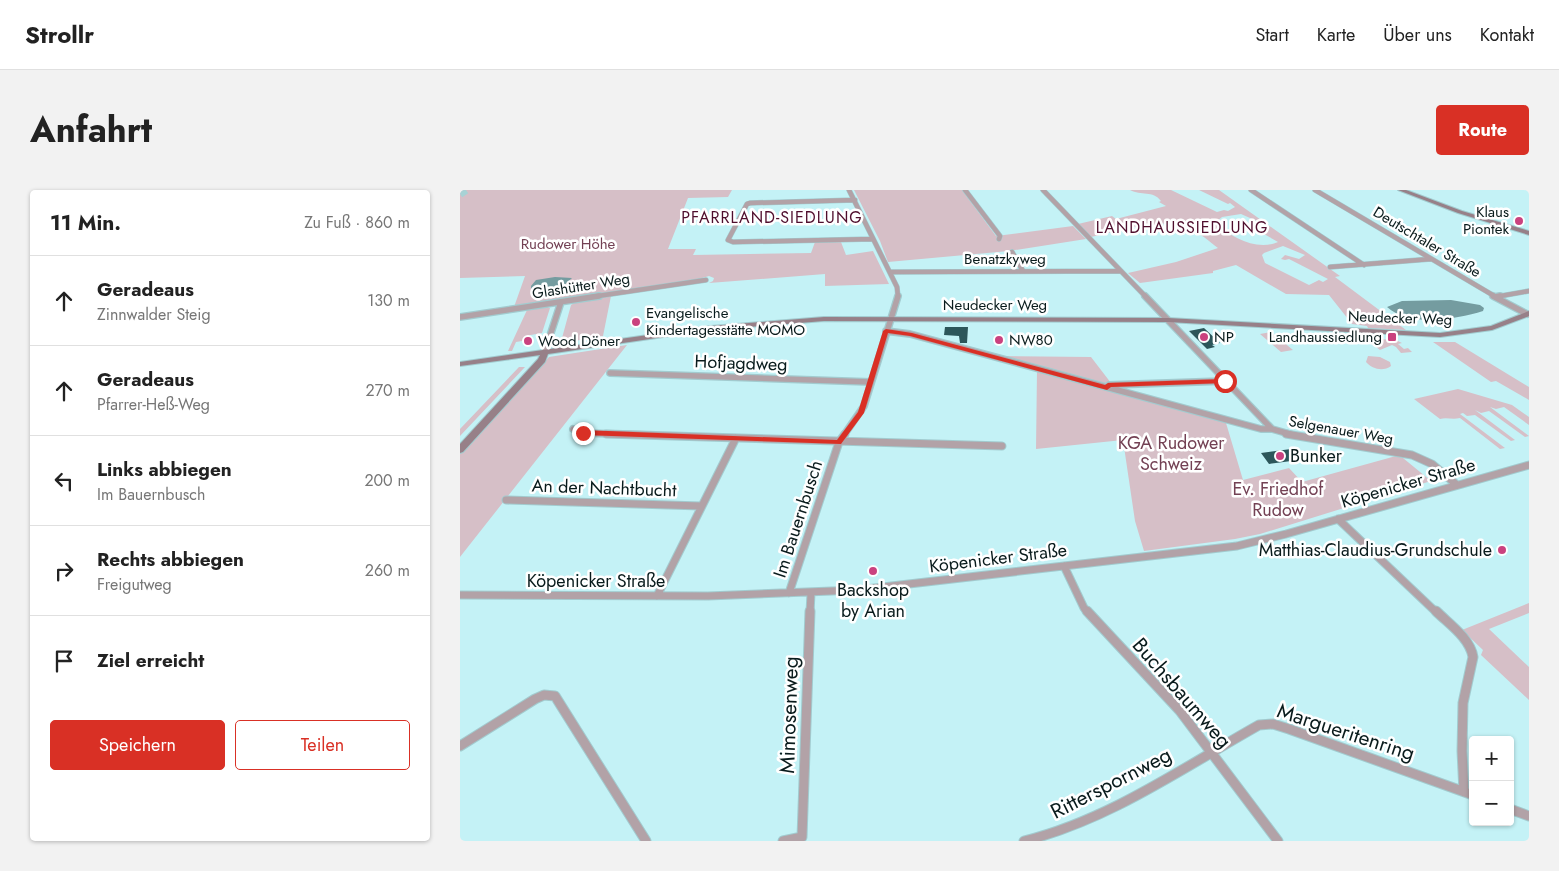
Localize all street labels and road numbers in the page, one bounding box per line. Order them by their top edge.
street label: Deutschtaler Straße [1369,201,1485,283]
street label: Benatzkyweg [964,248,1046,270]
street label: Glashütter Weg [531,267,631,305]
street label: Neudecker Weg [943,294,1047,316]
street label: Neudecker Weg [1347,305,1453,331]
street label: Hofjagdweg [694,348,788,378]
street label: Selgenauer Weg [1287,410,1395,450]
street label: Köpenicker Straße [1338,451,1478,515]
street label: Im Bauernbusch [767,457,829,581]
street label: An der Nachtbucht [531,472,678,504]
street label: Köpenicker Straße [928,537,1068,579]
street label: Köpenicker Straße [527,568,665,594]
street label: Buchsbaumweg [1125,631,1239,755]
street label: Mimosenweg [772,656,806,774]
street label: Margueritenring [1273,696,1419,768]
street label: Ritterspornweg [1045,740,1177,826]

